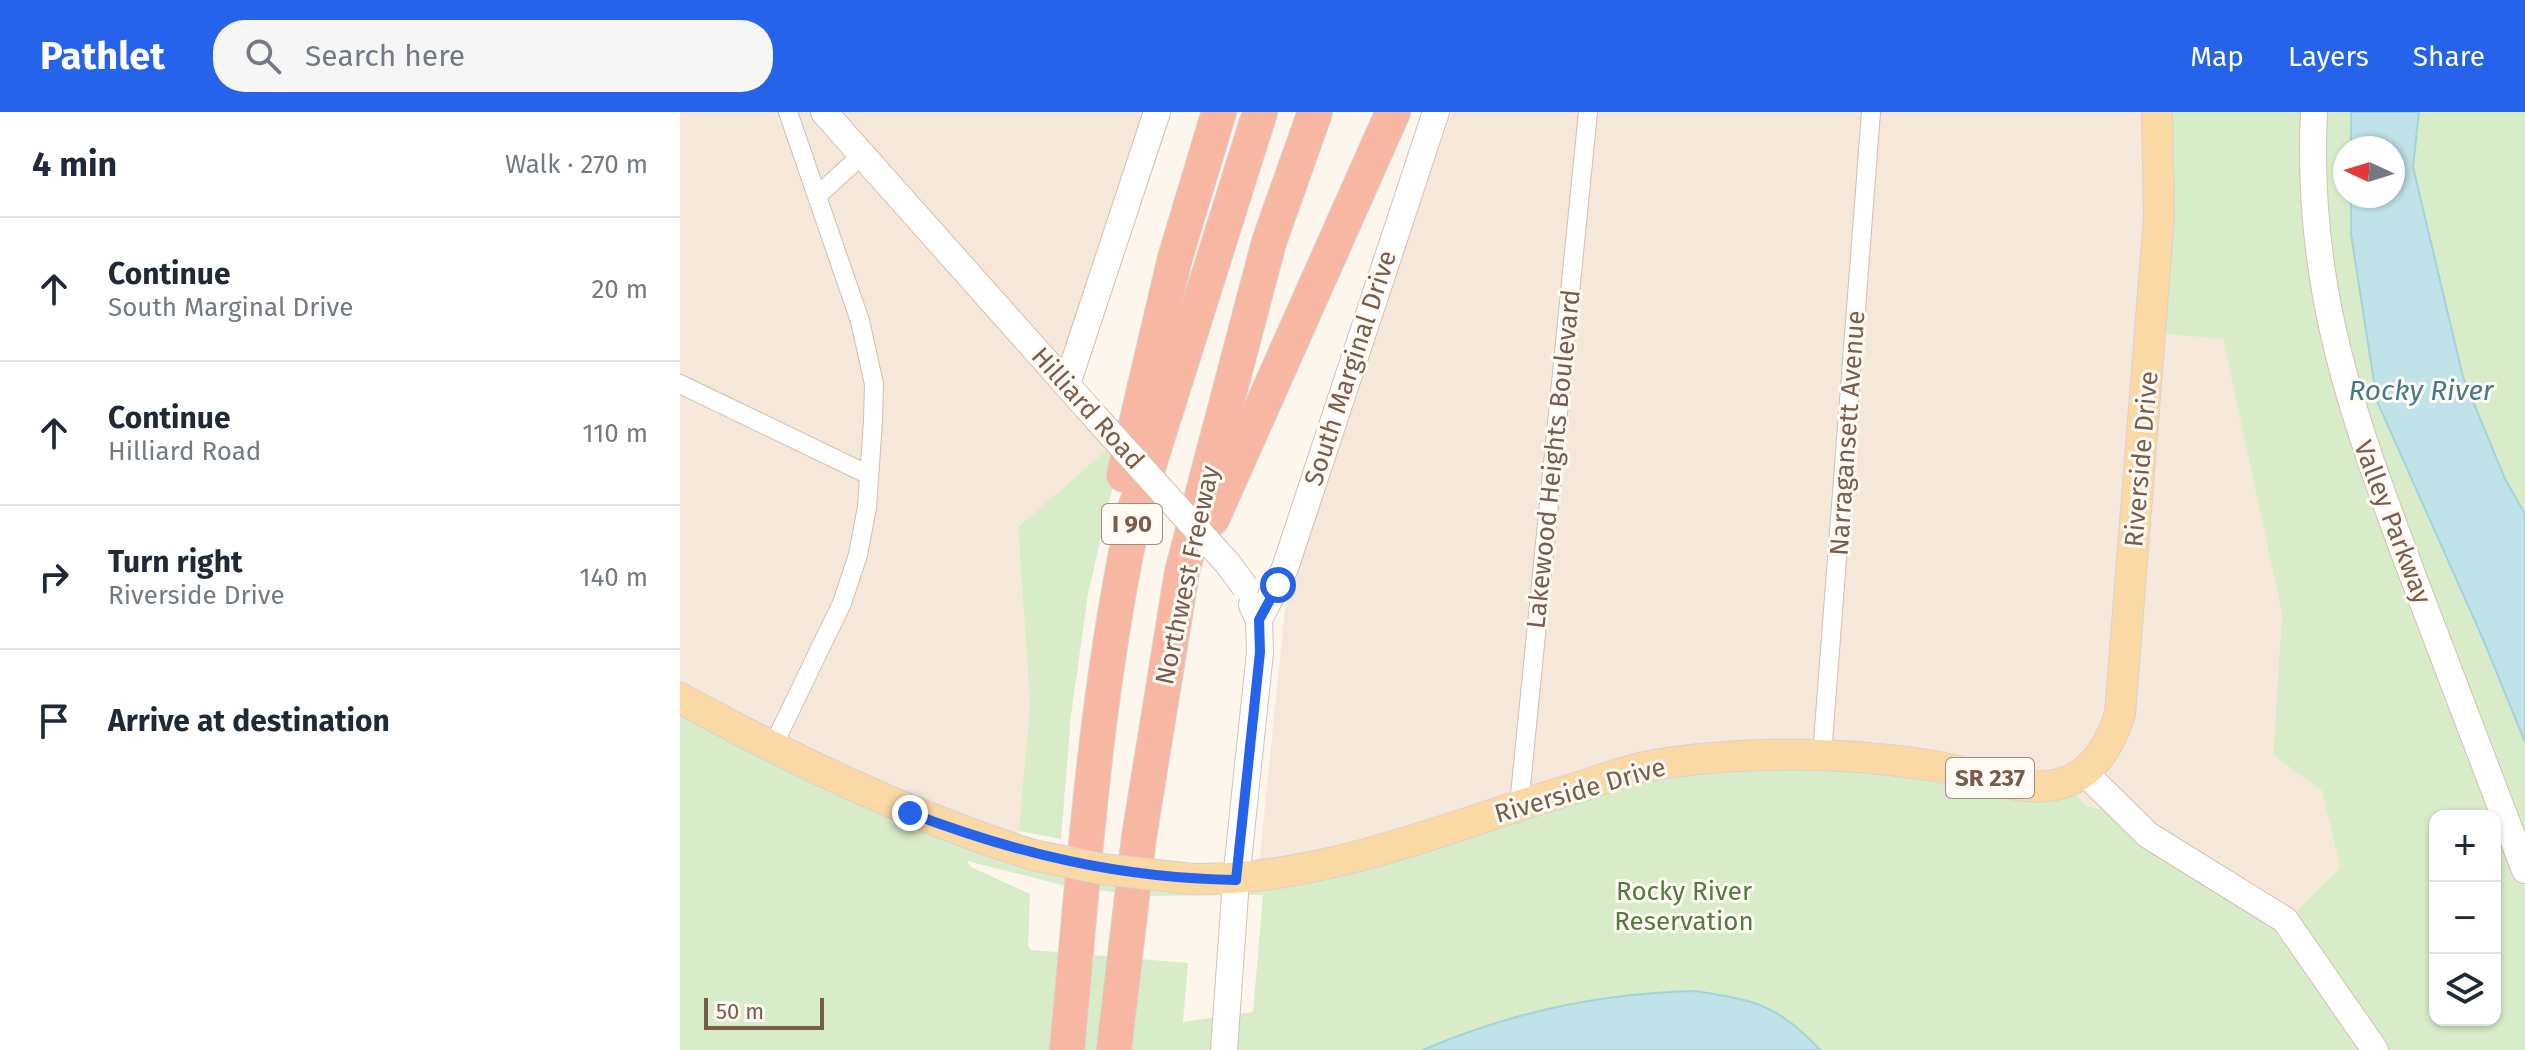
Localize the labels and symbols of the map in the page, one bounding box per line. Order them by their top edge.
north arrow [2333,136,2405,208]
street label: South Marginal Drive [1298,247,1403,490]
street label: Lakewood Heights Boulevard [1520,288,1587,630]
street label: Narragansett Avenue [1823,309,1872,557]
street label: Hilliard Road [1025,341,1150,476]
street label: Riverside Drive [2118,370,2165,548]
water label: Rocky River [2348,374,2495,407]
street label: Valley Parkway [2347,436,2438,608]
street label: Northwest Freeway [1149,463,1226,687]
road number: I 90 [1102,504,1162,544]
route start [1260,567,1296,603]
street label: Riverside Drive [1491,751,1669,830]
road number: SR 237 [1946,758,2034,798]
route end [892,795,928,831]
park label: Rocky River Reservation [1614,876,1754,937]
scale bar [704,994,824,1030]

